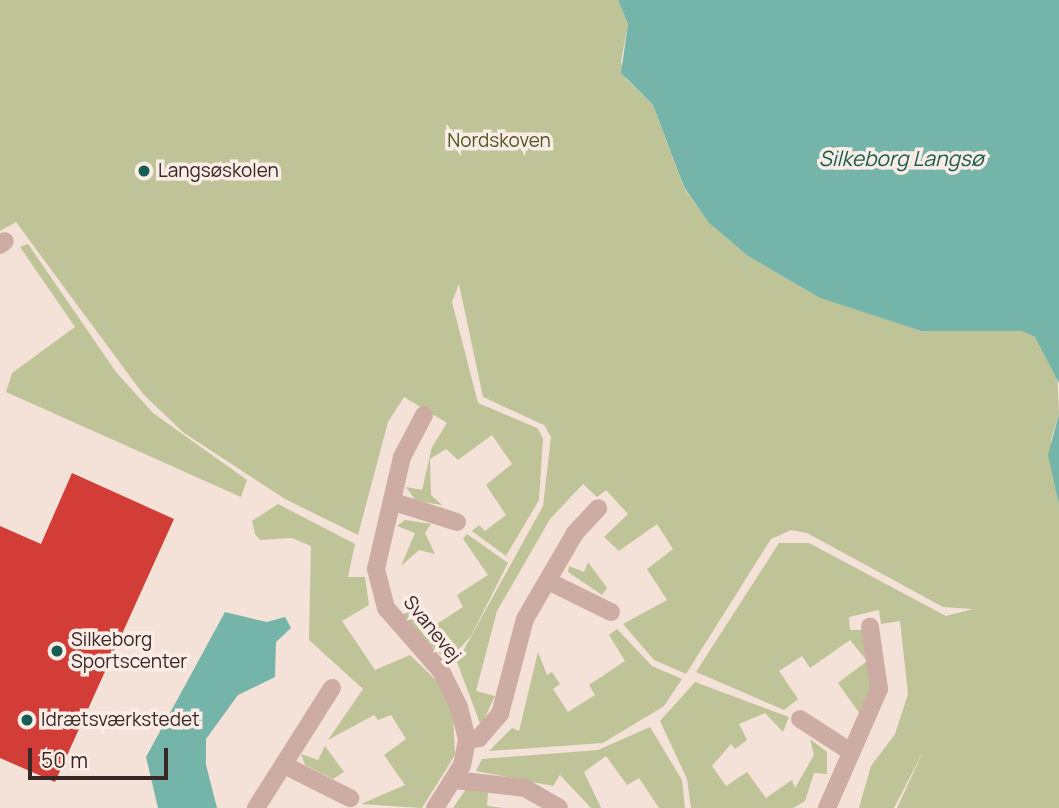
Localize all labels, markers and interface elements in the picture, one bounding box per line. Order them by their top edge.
park label: Nordskoven [447,130,551,152]
water label: Silkeborg Langsø [819,145,983,171]
place label: Langsøskolen [158,160,279,182]
marker: Langsøskolen [136,163,152,179]
street label: Svanevej [398,591,466,667]
place label: Silkeborg Sportscenter [71,629,187,673]
marker: Silkeborg Sportscenter [49,643,65,659]
place label: Idrætsværkstedet [41,709,200,731]
marker: Idrætsværkstedet [19,712,35,728]
scale bar [32,734,172,778]
text: 50 m [41,746,88,774]

